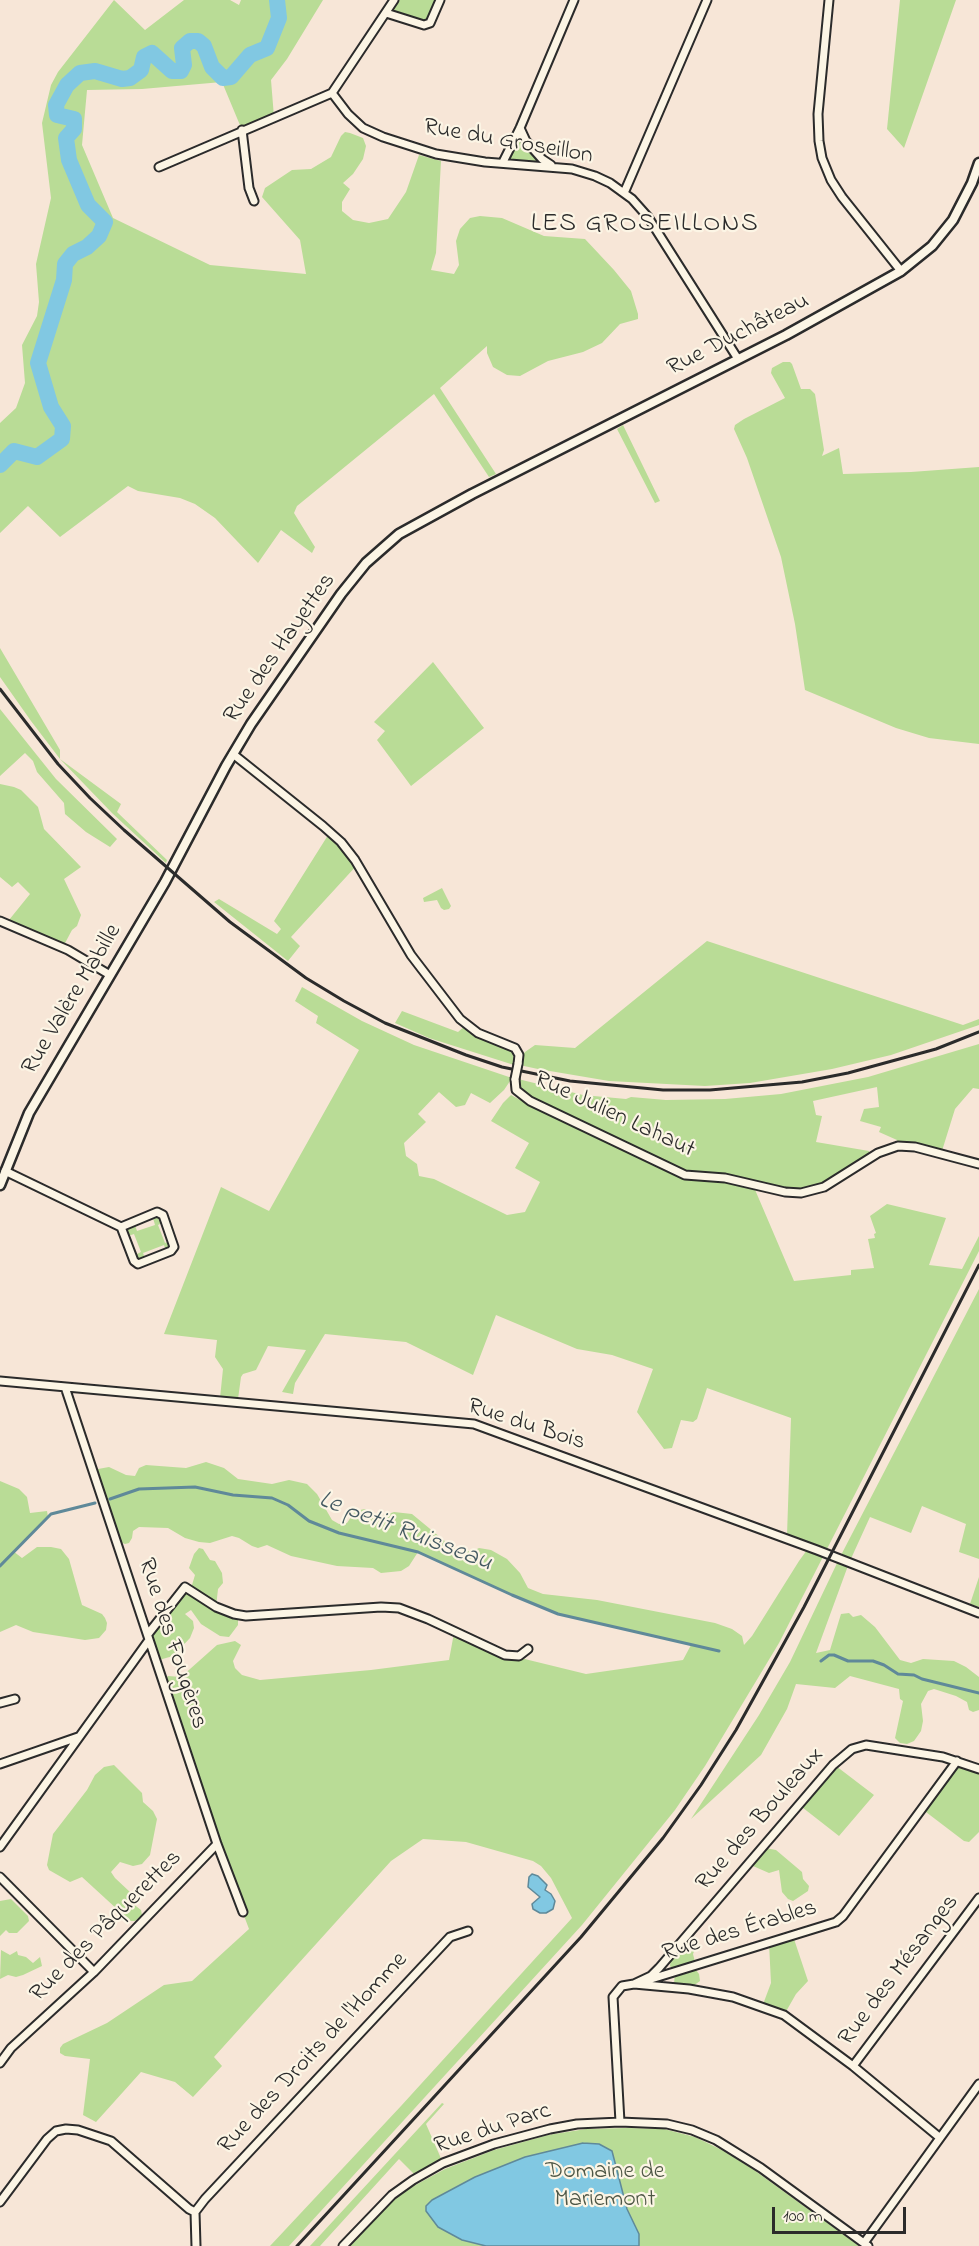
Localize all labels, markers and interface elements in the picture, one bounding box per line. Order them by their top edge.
street label: Rue du Groseillon [421,114,595,172]
district label: LES GROSEILLONS [531,210,759,242]
street label: Rue Duchâteau [663,288,815,384]
street label: Rue des Hayettes [219,569,343,729]
street label: Rue Valère Mabille [17,920,129,1080]
street label: Rue Julien Lahaut [529,1066,699,1166]
street label: Rue du Bois [464,1393,588,1459]
water label: Le petit Ruisseau [314,1486,496,1580]
street label: Rue des Fougères [130,1555,212,1733]
street label: Rue des Bouleaux [691,1742,831,1898]
street label: Rue des Pâquerettes [25,1845,189,2009]
street label: Rue des Mésanges [834,1890,966,2052]
street label: Rue des Érables [659,1895,821,1969]
street label: Rue des Droits de l'Homme [213,1947,415,2161]
street label: Rue du Parc [431,2098,555,2162]
park label: Domaine de Mariemont [546,2159,664,2215]
scale bar [775,2195,908,2233]
text: 100 m [783,2204,823,2230]

